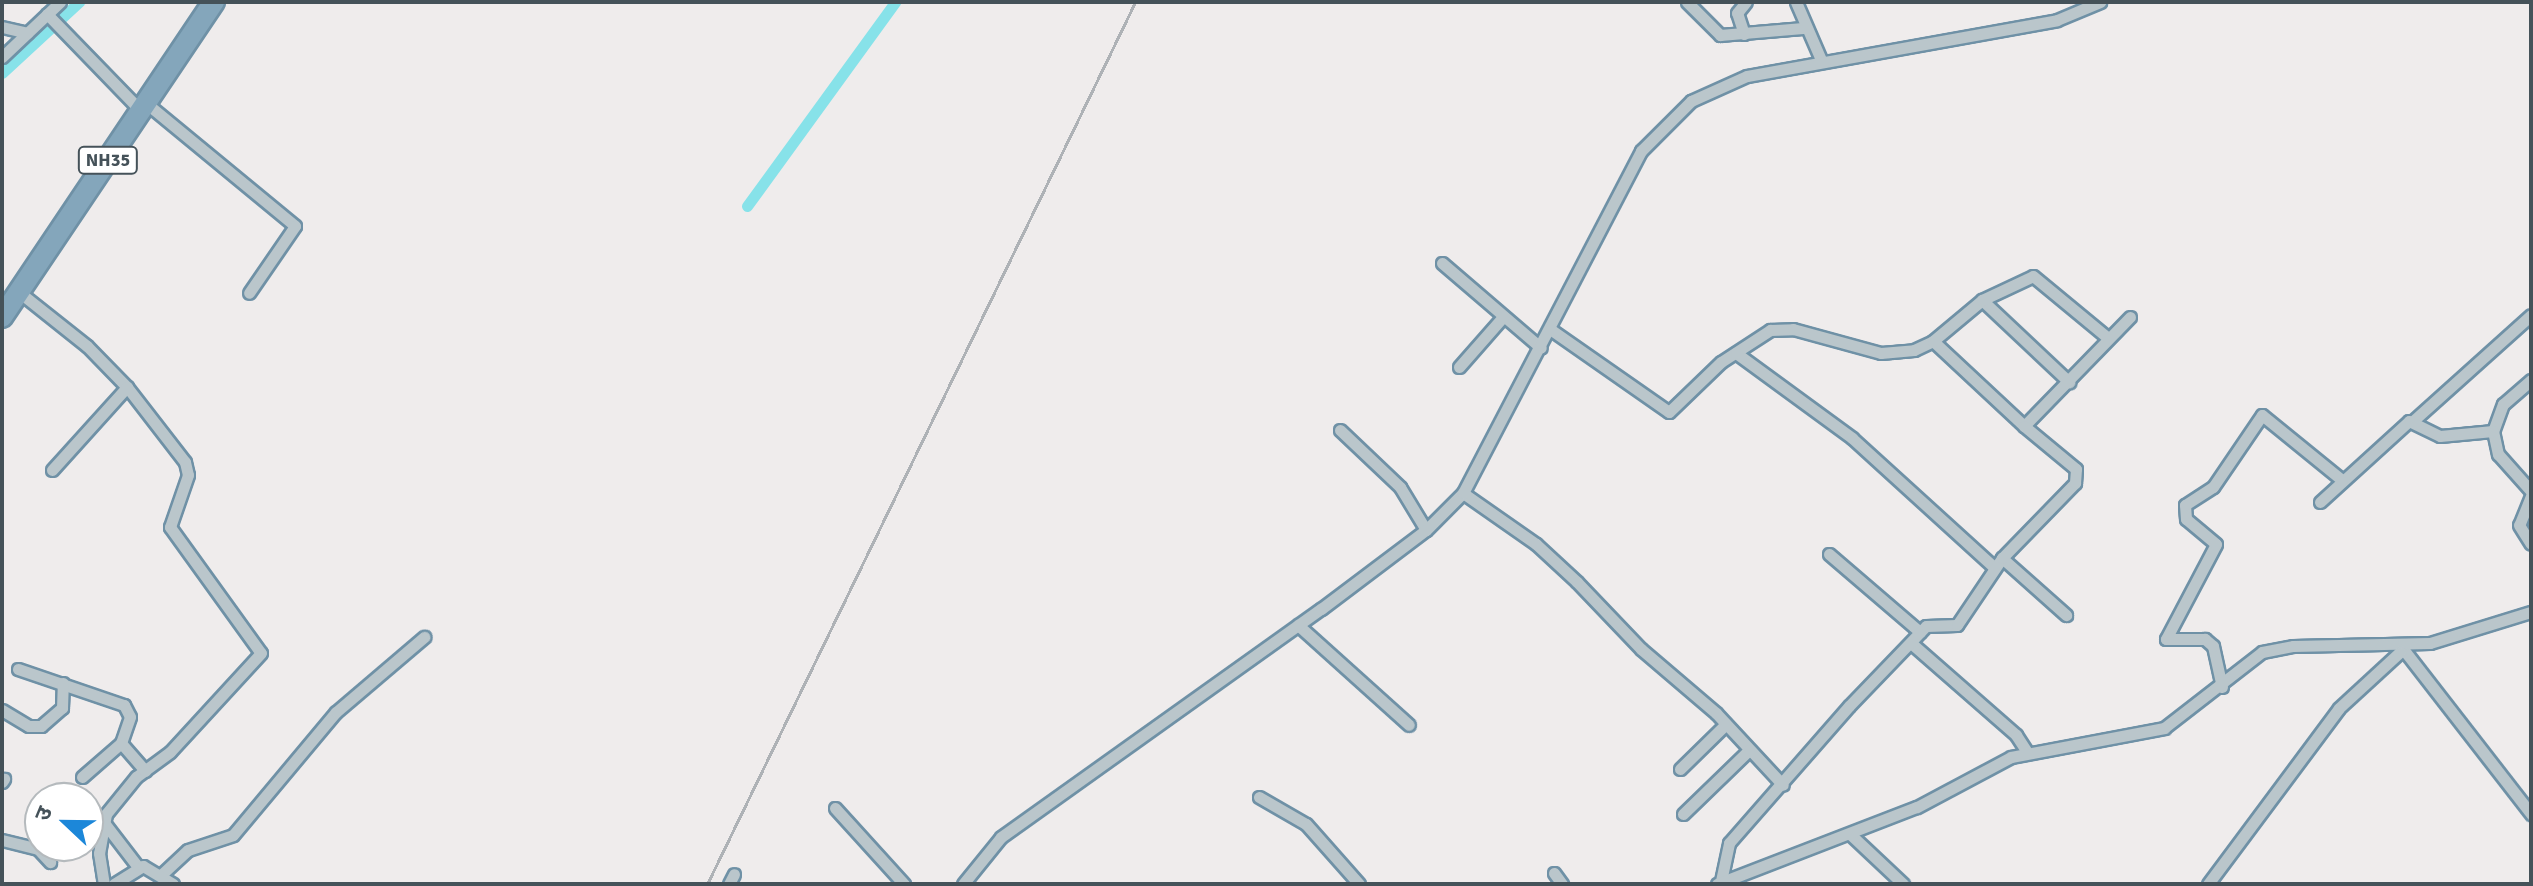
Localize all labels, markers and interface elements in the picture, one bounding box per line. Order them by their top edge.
road number: NH35 [76,146,140,174]
north arrow [24,782,104,862]
text: उ [28,803,58,825]

